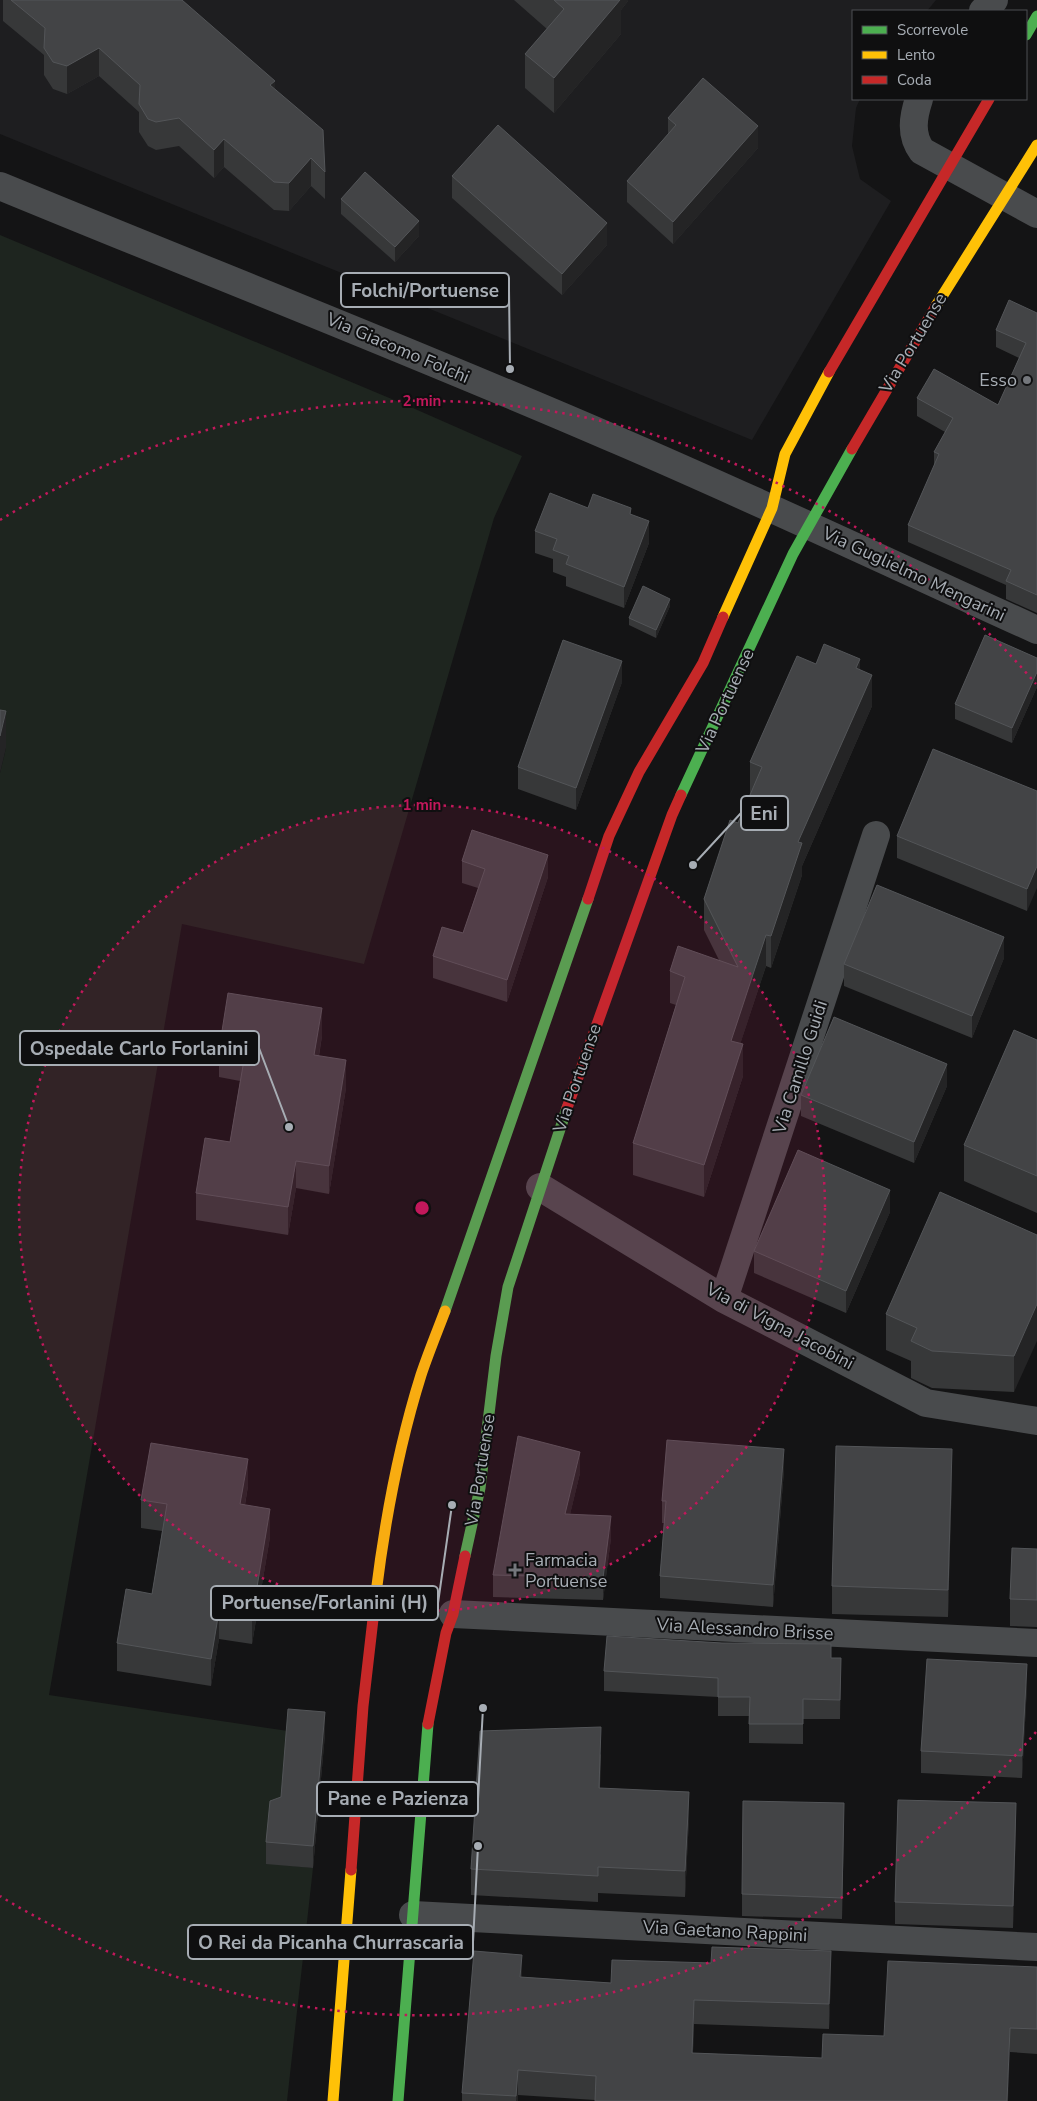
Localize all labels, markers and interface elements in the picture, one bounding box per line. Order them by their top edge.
legend [852,10,1027,100]
text: Scorrevole [897,20,968,40]
text: Lento [897,45,935,65]
text: Coda [897,70,932,90]
callout: Folchi/Portuense [341,273,509,307]
text: Folchi/Portuense [351,278,499,304]
street label: Via Portuense [873,288,952,399]
street label: Via Giacomo Folchi [322,307,473,389]
place label: Esso [979,368,1017,392]
marker: Esso [1021,374,1033,386]
text: 2 min [403,391,441,411]
street label: Via Guglielmo Mengarini [818,521,1009,627]
street label: Via Portuense [690,645,760,758]
text: 1 min [403,795,441,815]
callout: Eni [741,796,788,830]
text: Eni [750,801,778,827]
street label: Via Camillo Guidi [767,997,833,1138]
street label: Via Portuense [547,1021,607,1136]
callout: Ospedale Carlo Forlanini [20,1031,259,1065]
text: Ospedale Carlo Forlanini [30,1036,248,1062]
centre of rings [413,1199,431,1217]
street label: Via di Vigna Jacobini [701,1276,858,1375]
street label: Via Portuense [459,1412,501,1529]
place label: Farmacia Portuense [525,1548,607,1593]
marker: Farmacia Portuense [509,1564,521,1576]
callout: Portuense/Forlanini (H) [211,1586,438,1620]
text: Portuense/Forlanini (H) [222,1590,428,1616]
street label: Via Alessandro Brisse [655,1612,834,1646]
callout: Pane e Pazienza [317,1782,478,1816]
text: Pane e Pazienza [327,1786,469,1812]
street label: Via Gaetano Rappini [641,1915,808,1947]
callout: O Rei da Picanha Churrascaria [188,1925,473,1959]
text: O Rei da Picanha Churrascaria [198,1930,464,1956]

